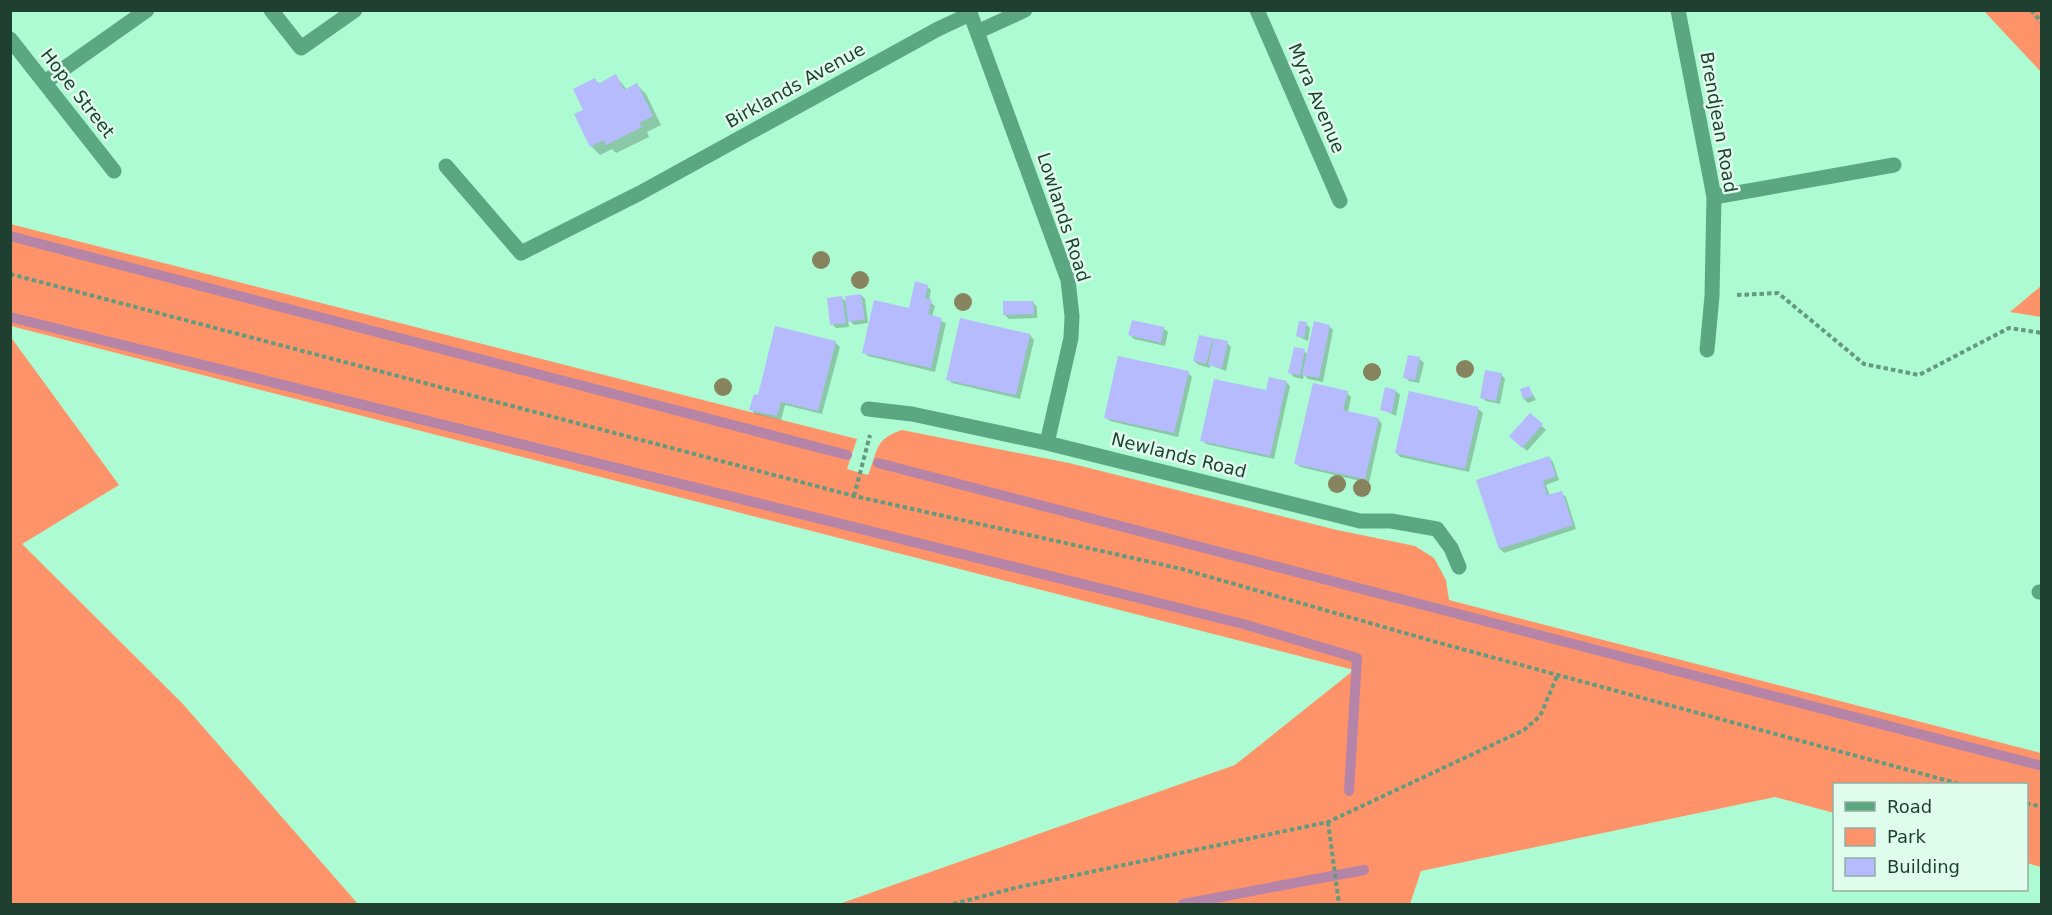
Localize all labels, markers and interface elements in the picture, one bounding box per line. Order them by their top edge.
street label: Birklands Avenue [722,38,868,132]
street label: Myra Avenue [1284,40,1350,156]
street label: Hope Street [37,44,119,142]
street label: Brendjean Road [1696,50,1742,194]
street label: Lowlands Road [1033,150,1095,284]
street label: Newlands Road [1109,428,1249,482]
legend [1833,783,2028,891]
text: Road [1887,796,1932,817]
text: Park [1887,826,1926,847]
text: Building [1887,856,1960,877]

